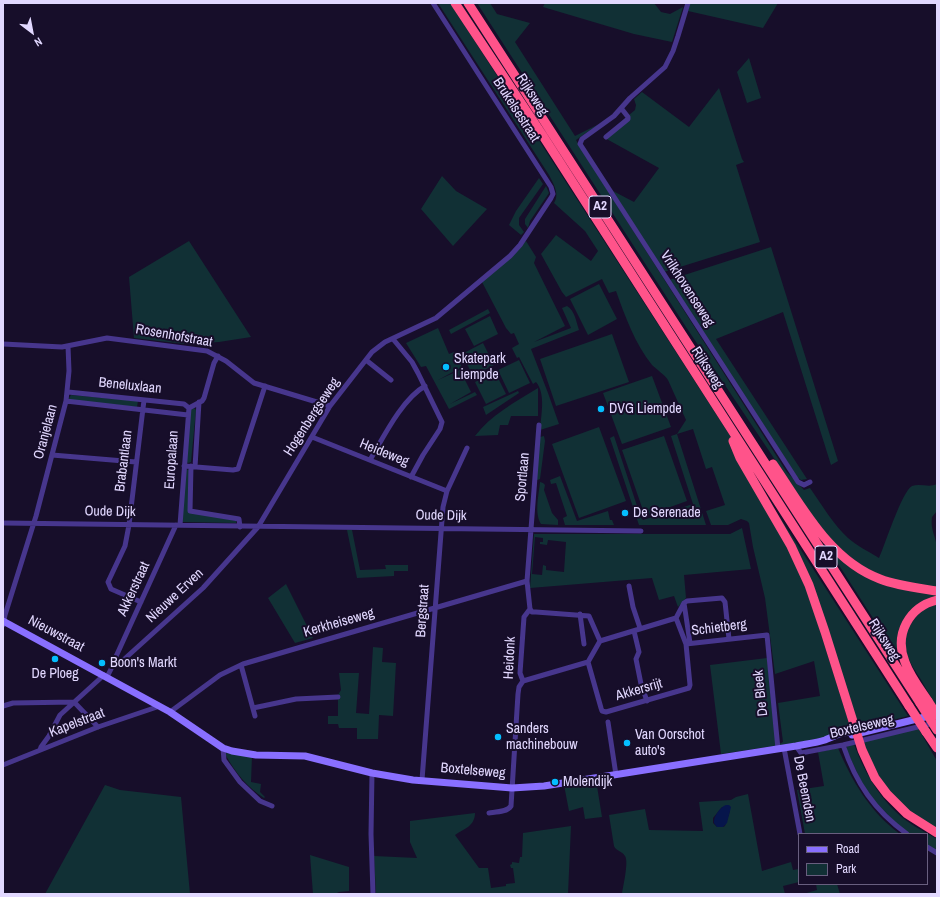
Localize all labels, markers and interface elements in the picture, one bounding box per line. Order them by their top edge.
north arrow [12,12,52,52]
text: N [32,35,45,50]
street label: Rijksweg [512,71,552,119]
street label: Brukelsestraat [489,75,543,145]
road number: A2 [589,196,611,218]
street label: Vrilkhovenseweg [656,248,718,330]
street label: Rosenhofstraat [134,321,214,351]
street label: Rijksweg [687,344,727,392]
place label: Skatepark Liempde [454,351,506,384]
marker: Skatepark Liempde [441,362,451,372]
street label: Beneluxlaan [98,374,162,398]
street label: Hogenbergseweg [280,375,344,459]
place label: DVG Liempde [609,401,682,417]
street label: Oranjelaan [31,403,61,461]
marker: DVG Liempde [596,404,606,414]
street label: Brabantlaan [112,429,136,493]
street label: Europalaan [162,430,182,490]
street label: Heideweg [357,436,411,470]
street label: Sportlaan [512,452,534,502]
street label: Oude Dijk [84,503,136,521]
place label: De Serenade [633,505,701,521]
street label: Oude Dijk [415,507,467,525]
marker: De Serenade [620,508,630,518]
road number: A2 [815,546,837,568]
street label: Akkerstraat [114,559,154,619]
street label: Nieuwe Erven [143,565,207,627]
street label: Bergstraat [413,584,433,638]
street label: Kerkheiseweg [302,605,376,641]
street label: Nieuwstraat [25,612,87,656]
street label: Schietberg [690,616,748,640]
street label: Rijksweg [864,616,904,664]
street label: Heidonk [500,636,520,680]
marker: De Ploeg [50,654,60,664]
place label: Boon's Markt [110,655,177,671]
marker: Boon's Markt [97,658,107,668]
place label: De Ploeg [31,666,79,682]
street label: De Bleek [750,669,772,717]
street label: Akkersrijt [614,675,664,705]
street label: Kapelstraat [47,705,107,741]
street label: Boxtelseweg [828,711,896,743]
place label: Sanders machinebouw [506,721,577,754]
place label: Van Oorschot auto's [635,727,704,760]
marker: Sanders machinebouw [493,732,503,742]
marker: Van Oorschot auto's [622,738,632,748]
street label: De Beemden [789,755,819,823]
street label: Boxtelseweg [440,760,506,782]
place label: Molendijk [563,774,612,790]
marker: Molendijk [550,777,560,787]
legend [798,833,928,885]
text: Road [836,841,860,857]
text: Park [836,861,856,877]

